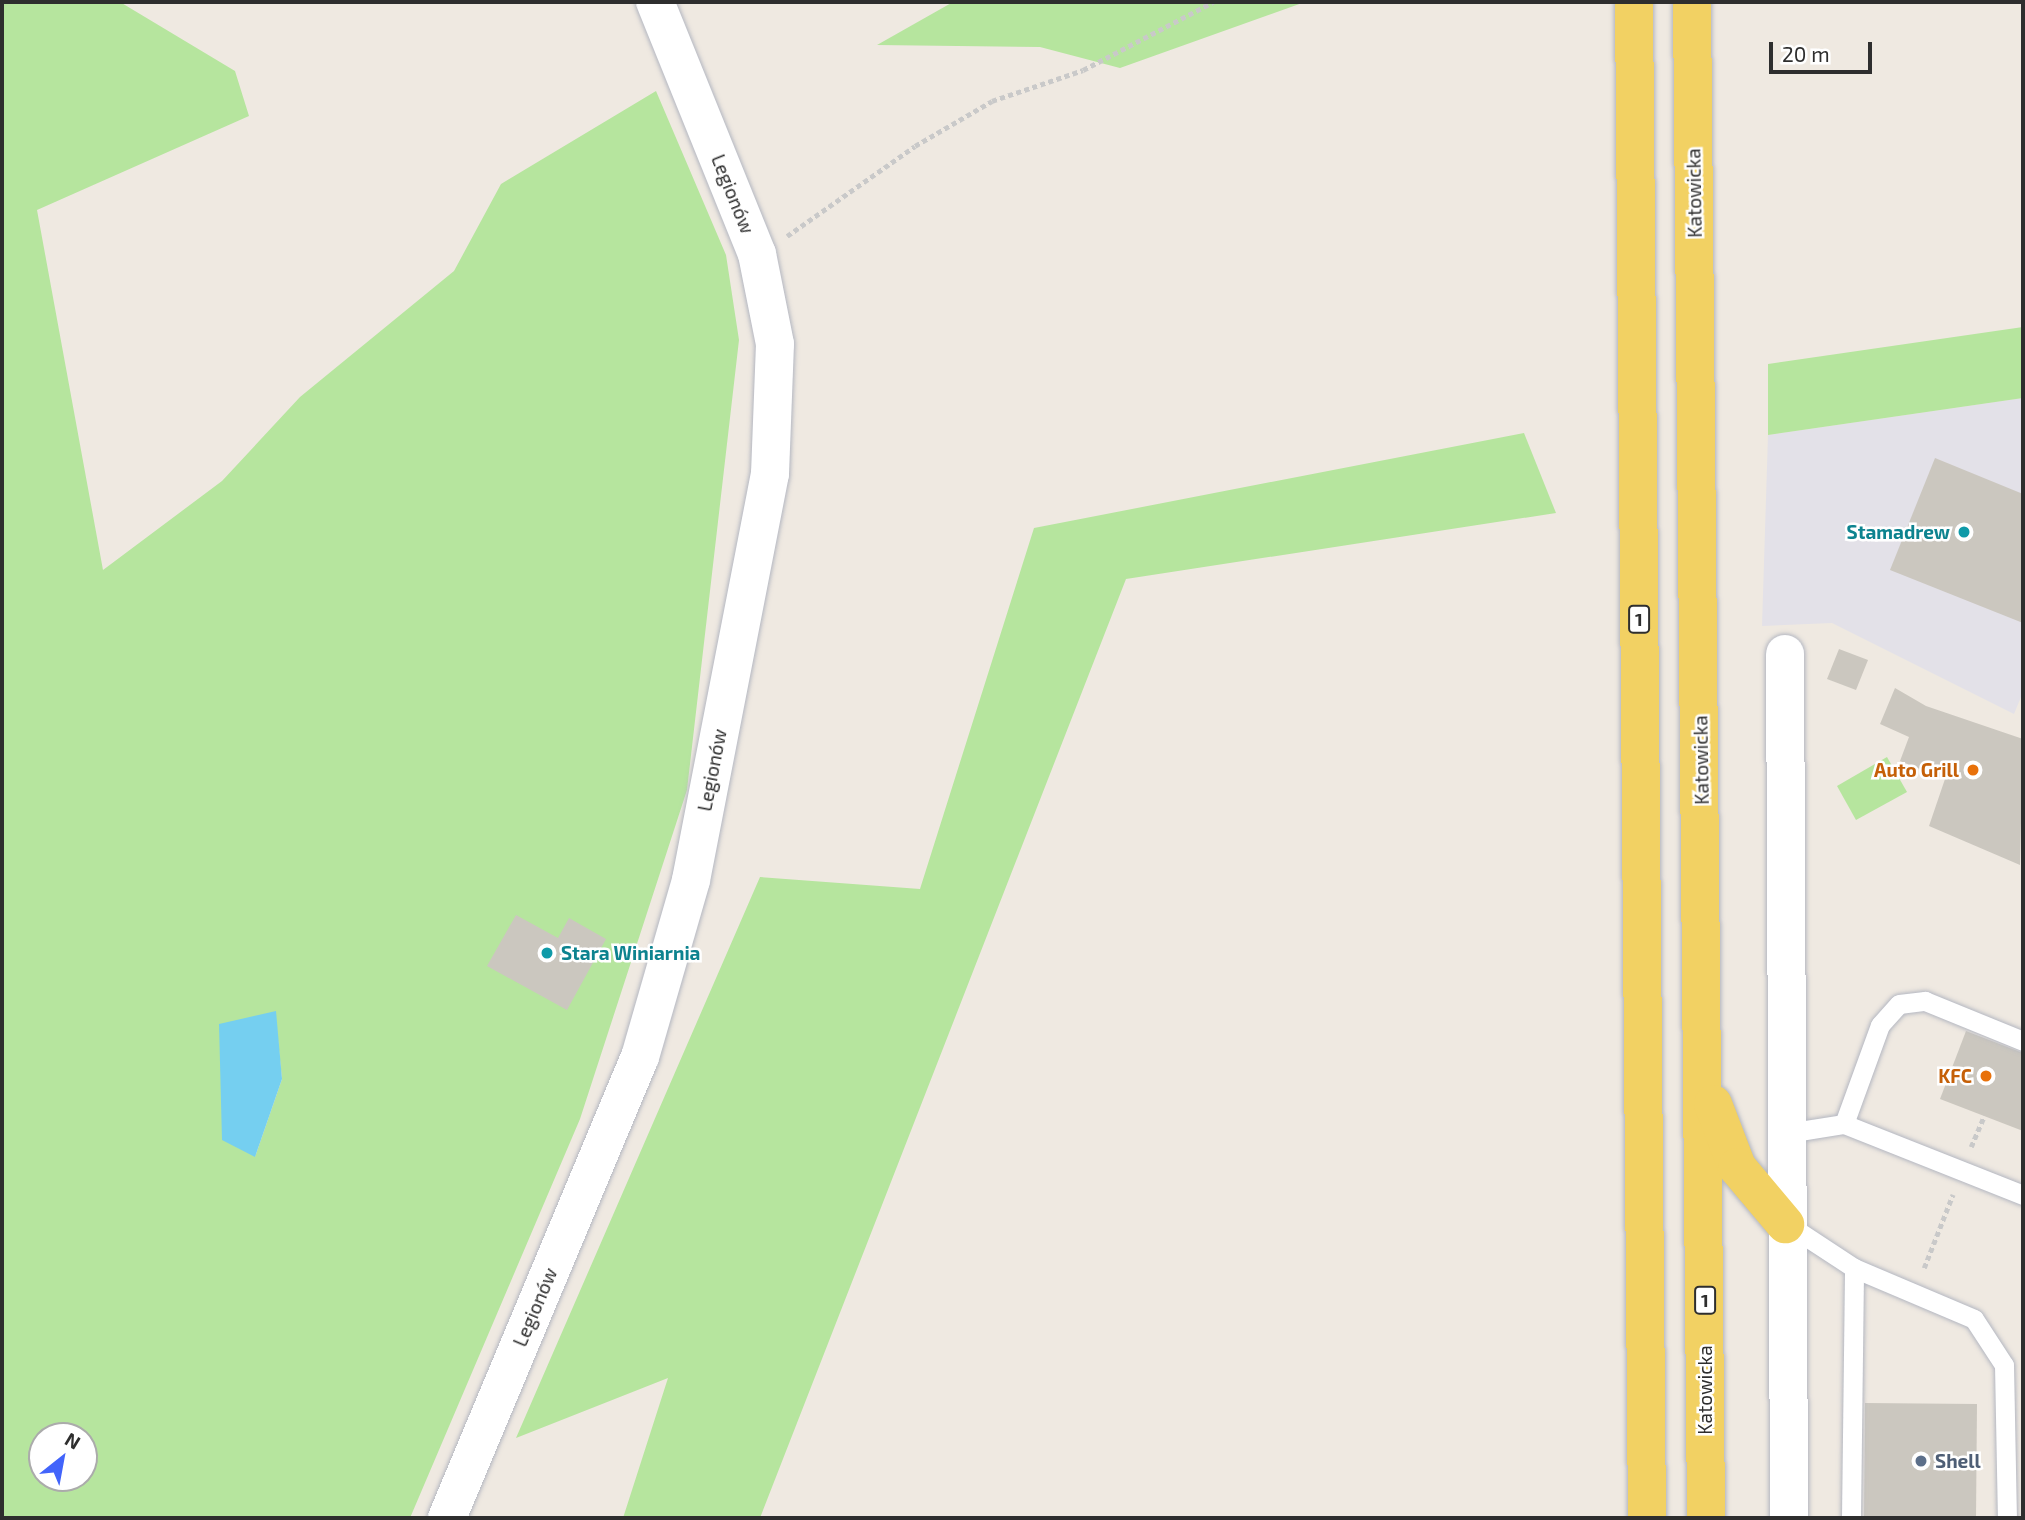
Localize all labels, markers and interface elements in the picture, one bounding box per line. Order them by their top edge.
scale bar [1773,28,1876,72]
text: 20 m [1782,41,1830,66]
street label: Katowicka [1682,148,1706,238]
street label: Legionów [707,151,759,237]
place label: Stamadrew [1847,521,1950,543]
marker: Stamadrew [1956,524,1972,540]
road number: 1 [1627,604,1651,634]
street label: Katowicka [1689,715,1713,805]
street label: Legionów [693,727,731,813]
place label: Auto Grill [1874,759,1959,781]
marker: Auto Grill [1965,762,1981,778]
place label: Stara Winiarnia [561,942,701,964]
marker: Stara Winiarnia [539,945,555,961]
place label: KFC [1938,1065,1972,1087]
marker: KFC [1978,1068,1994,1084]
street label: Legionów [508,1264,562,1350]
road number: 1 [1693,1286,1717,1315]
street label: Katowicka [1694,1345,1716,1435]
north arrow [28,1422,98,1492]
text: N [61,1427,85,1454]
place label: Shell [1935,1450,1981,1472]
marker: Shell [1913,1453,1929,1469]

